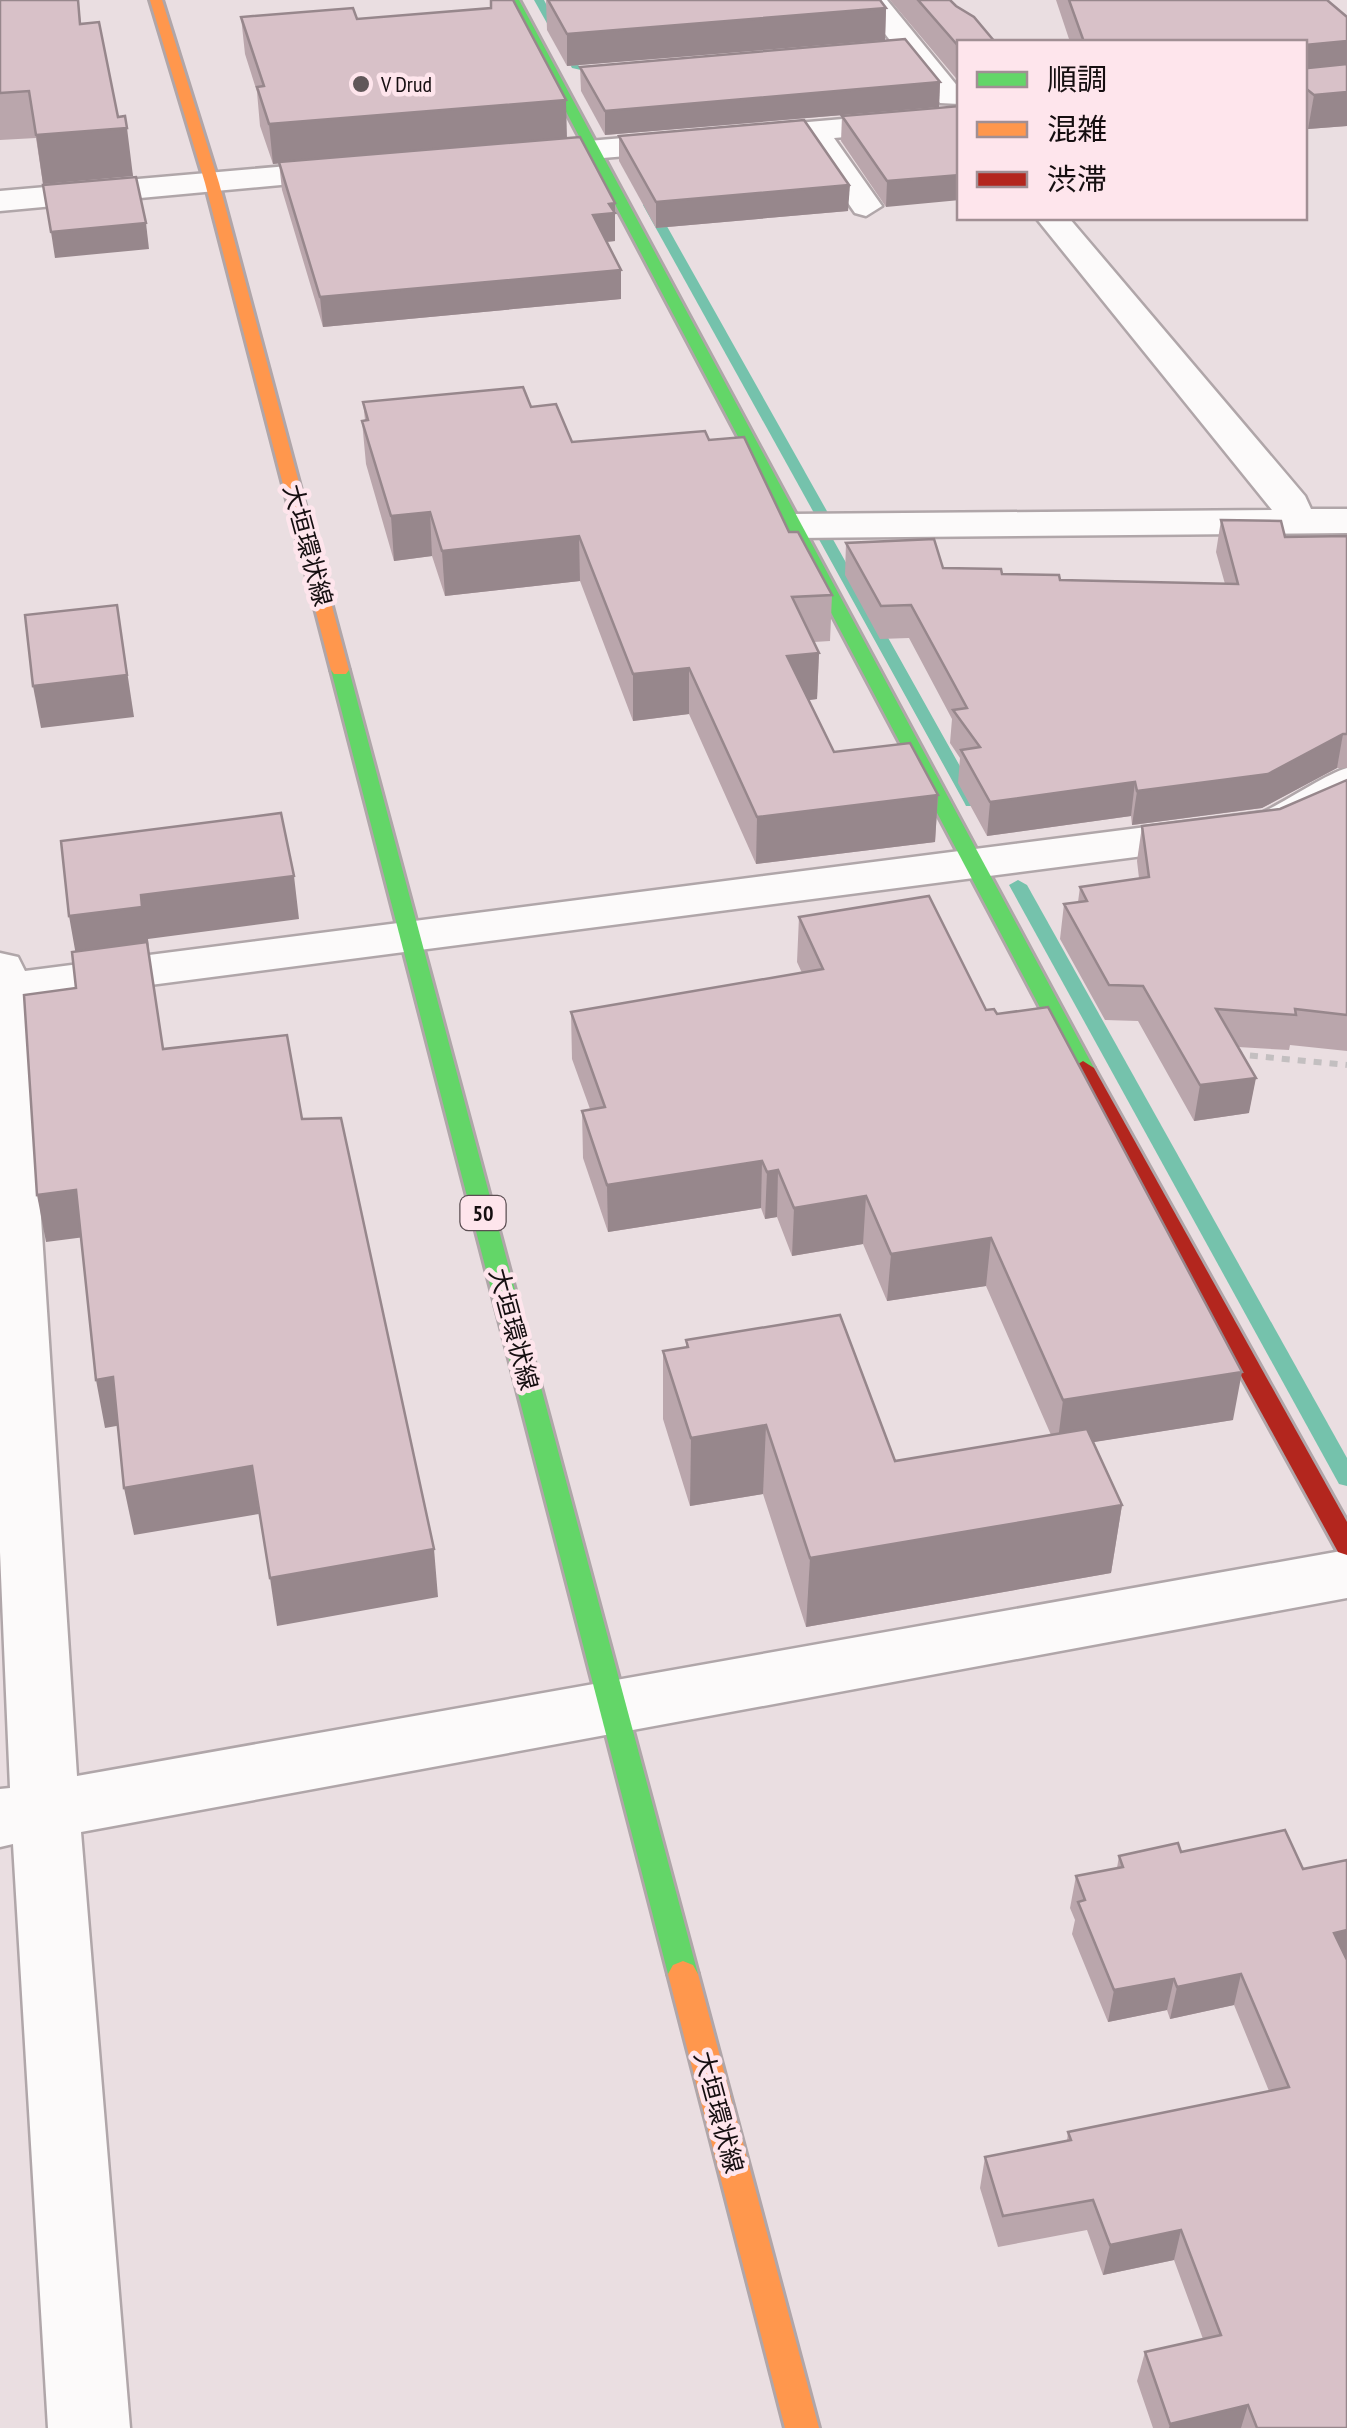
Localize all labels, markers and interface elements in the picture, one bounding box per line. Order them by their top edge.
legend [957,40,1307,220]
text: 順調 [1047,59,1107,98]
place label: V Drud [380,70,432,98]
marker: V Drud [350,73,372,95]
text: 混雑 [1047,109,1107,148]
text: 渋滞 [1047,159,1107,198]
street label: 大垣環状線 [276,480,340,610]
road number: 50 [460,1196,506,1230]
street label: 大垣環状線 [482,1264,546,1394]
street label: 大垣環状線 [687,2047,751,2177]

